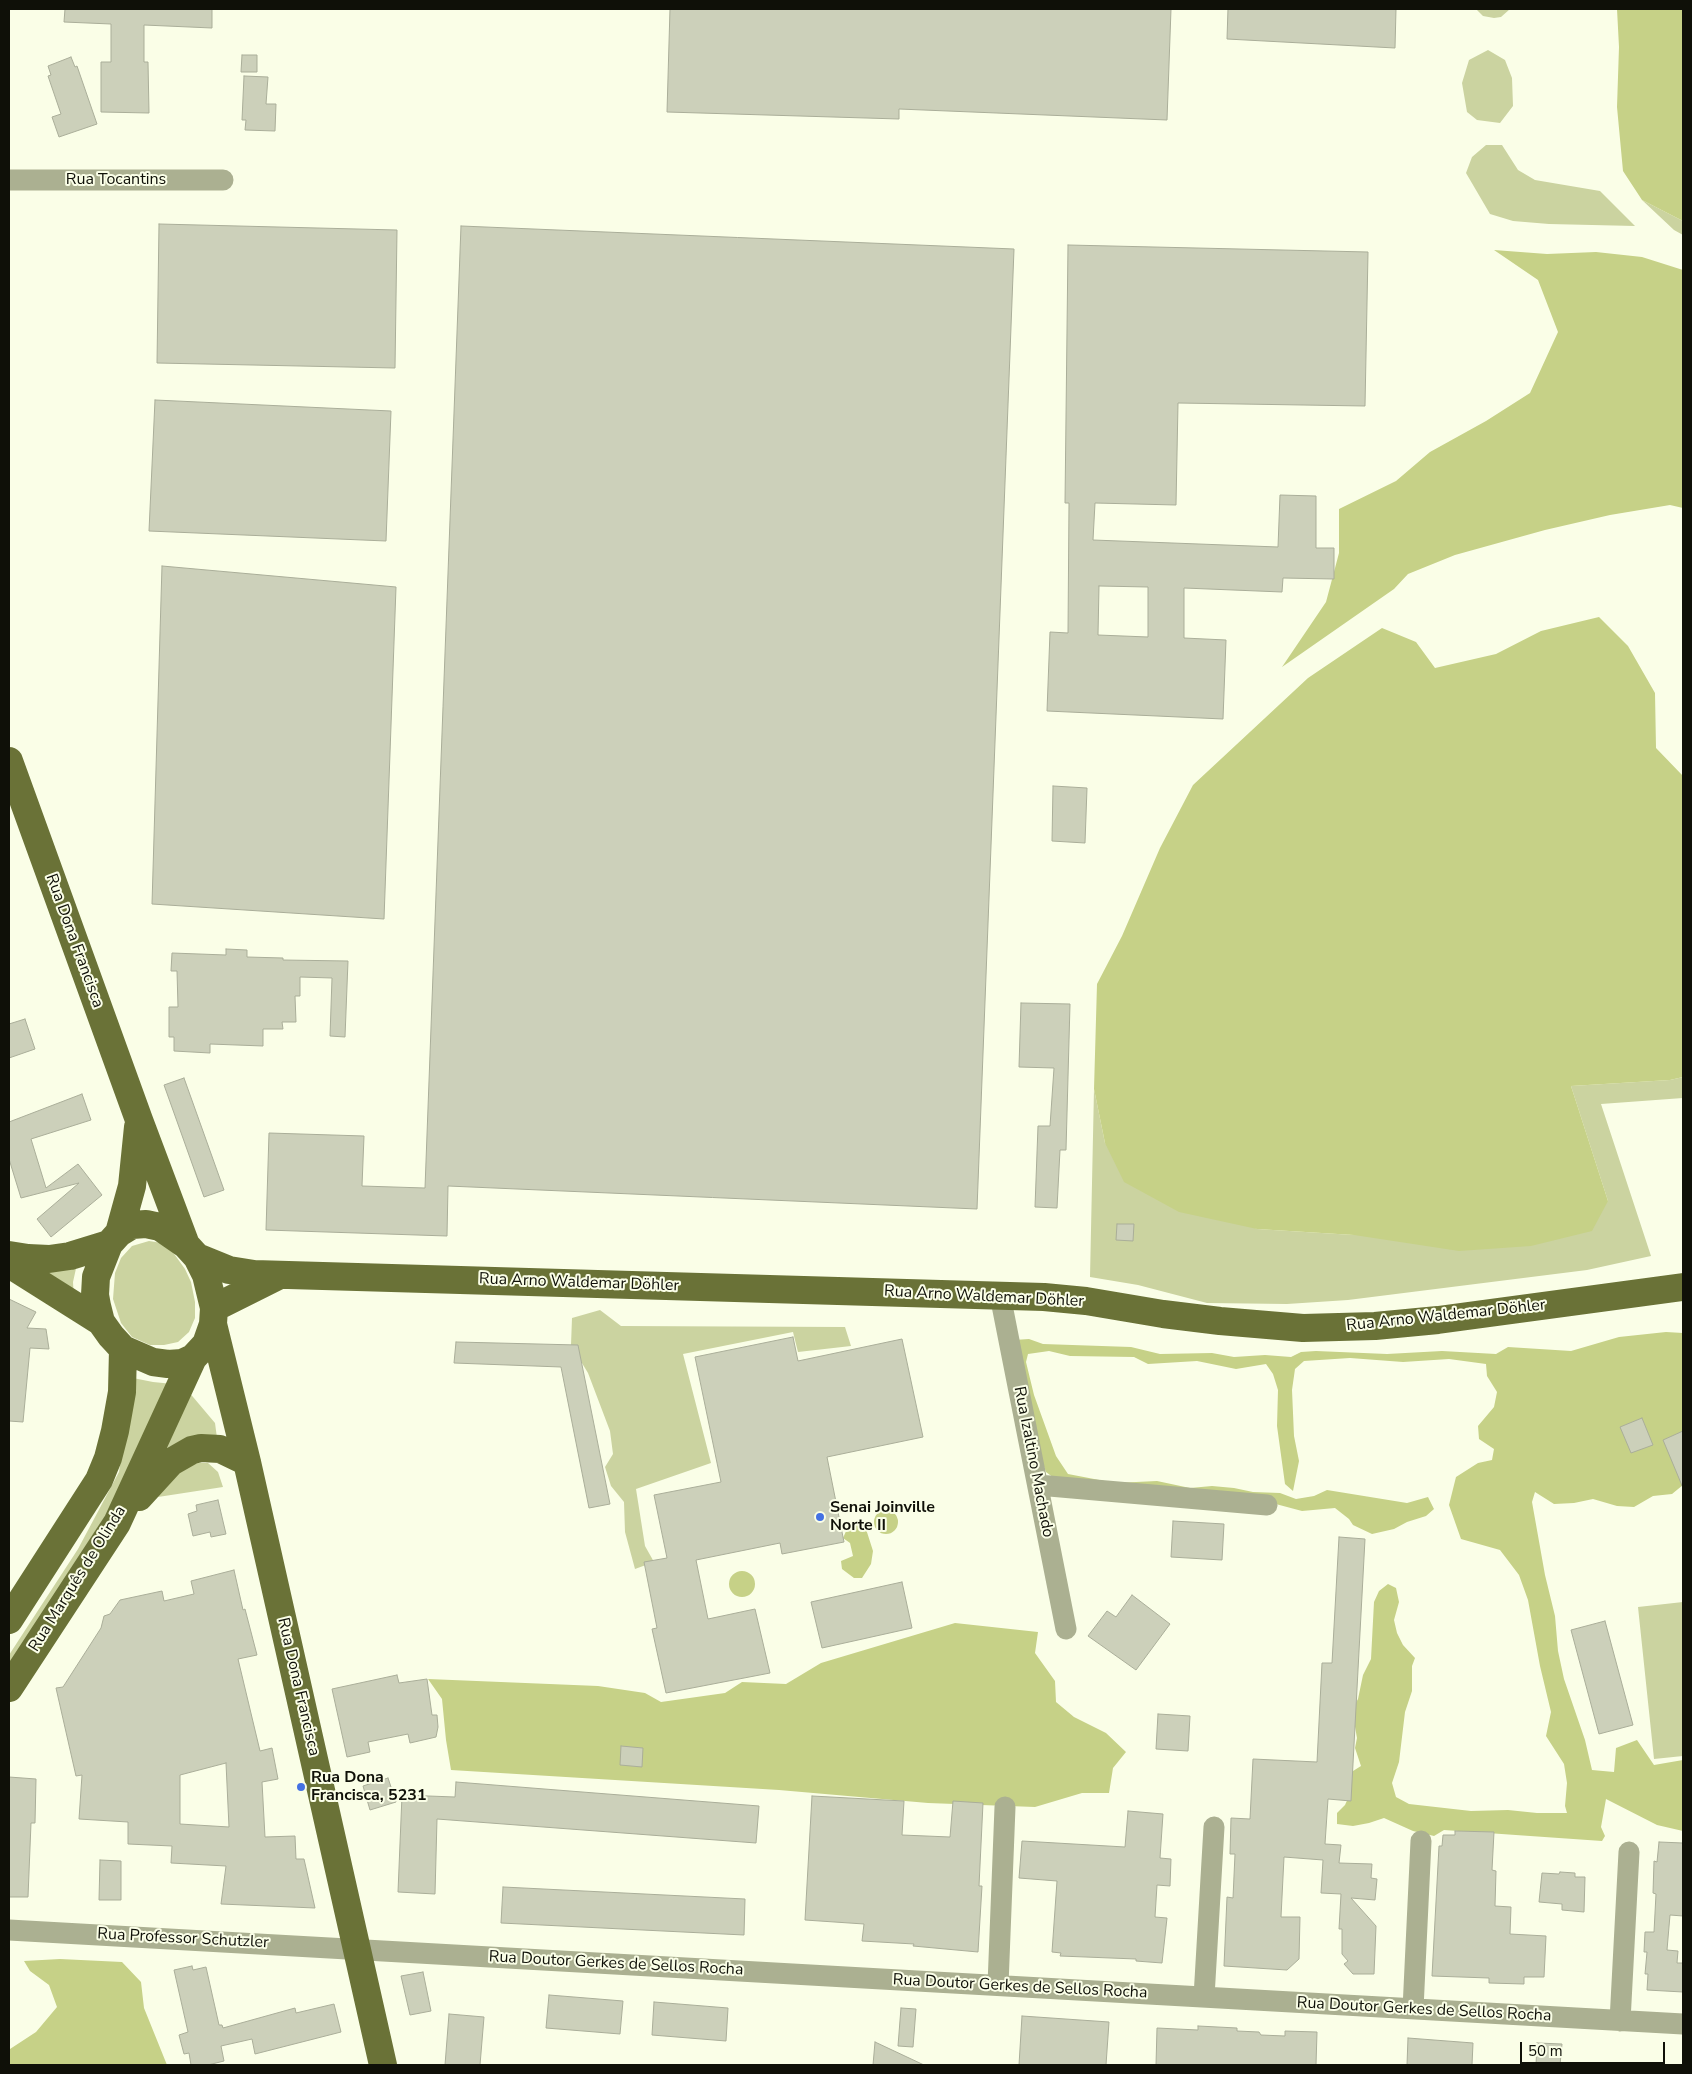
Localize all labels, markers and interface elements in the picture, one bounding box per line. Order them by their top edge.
street label: Rua Tocantins [66,170,166,190]
street label: Rua Dona Francisca [41,871,107,1011]
street label: Rua Arno Waldemar Döhler [479,1270,679,1296]
street label: Rua Arno Waldemar Döhler [884,1282,1084,1312]
street label: Rua Arno Waldemar Döhler [1345,1296,1547,1336]
street label: Rua Izaltino Machado [1009,1385,1057,1539]
place label: Senai Joinville Norte II [830,1498,935,1536]
street label: Rua Marquês de Olinda [25,1503,131,1655]
marker: Senai Joinville Norte II [814,1511,826,1523]
street label: Rua Dona Francisca [273,1616,323,1758]
place label: Rua Dona Francisca, 5231 [311,1768,427,1806]
marker: Rua Dona Francisca, 5231 [295,1781,307,1793]
street label: Rua Professor Schutzler [97,1925,269,1953]
street label: Rua Doutor Gerkes de Sellos Rocha [488,1948,744,1980]
street label: Rua Doutor Gerkes de Sellos Rocha [892,1971,1148,2003]
street label: Rua Doutor Gerkes de Sellos Rocha [1296,1994,1552,2026]
scale bar [1522,2032,1667,2064]
text: 50 m [1528,2041,1563,2061]

